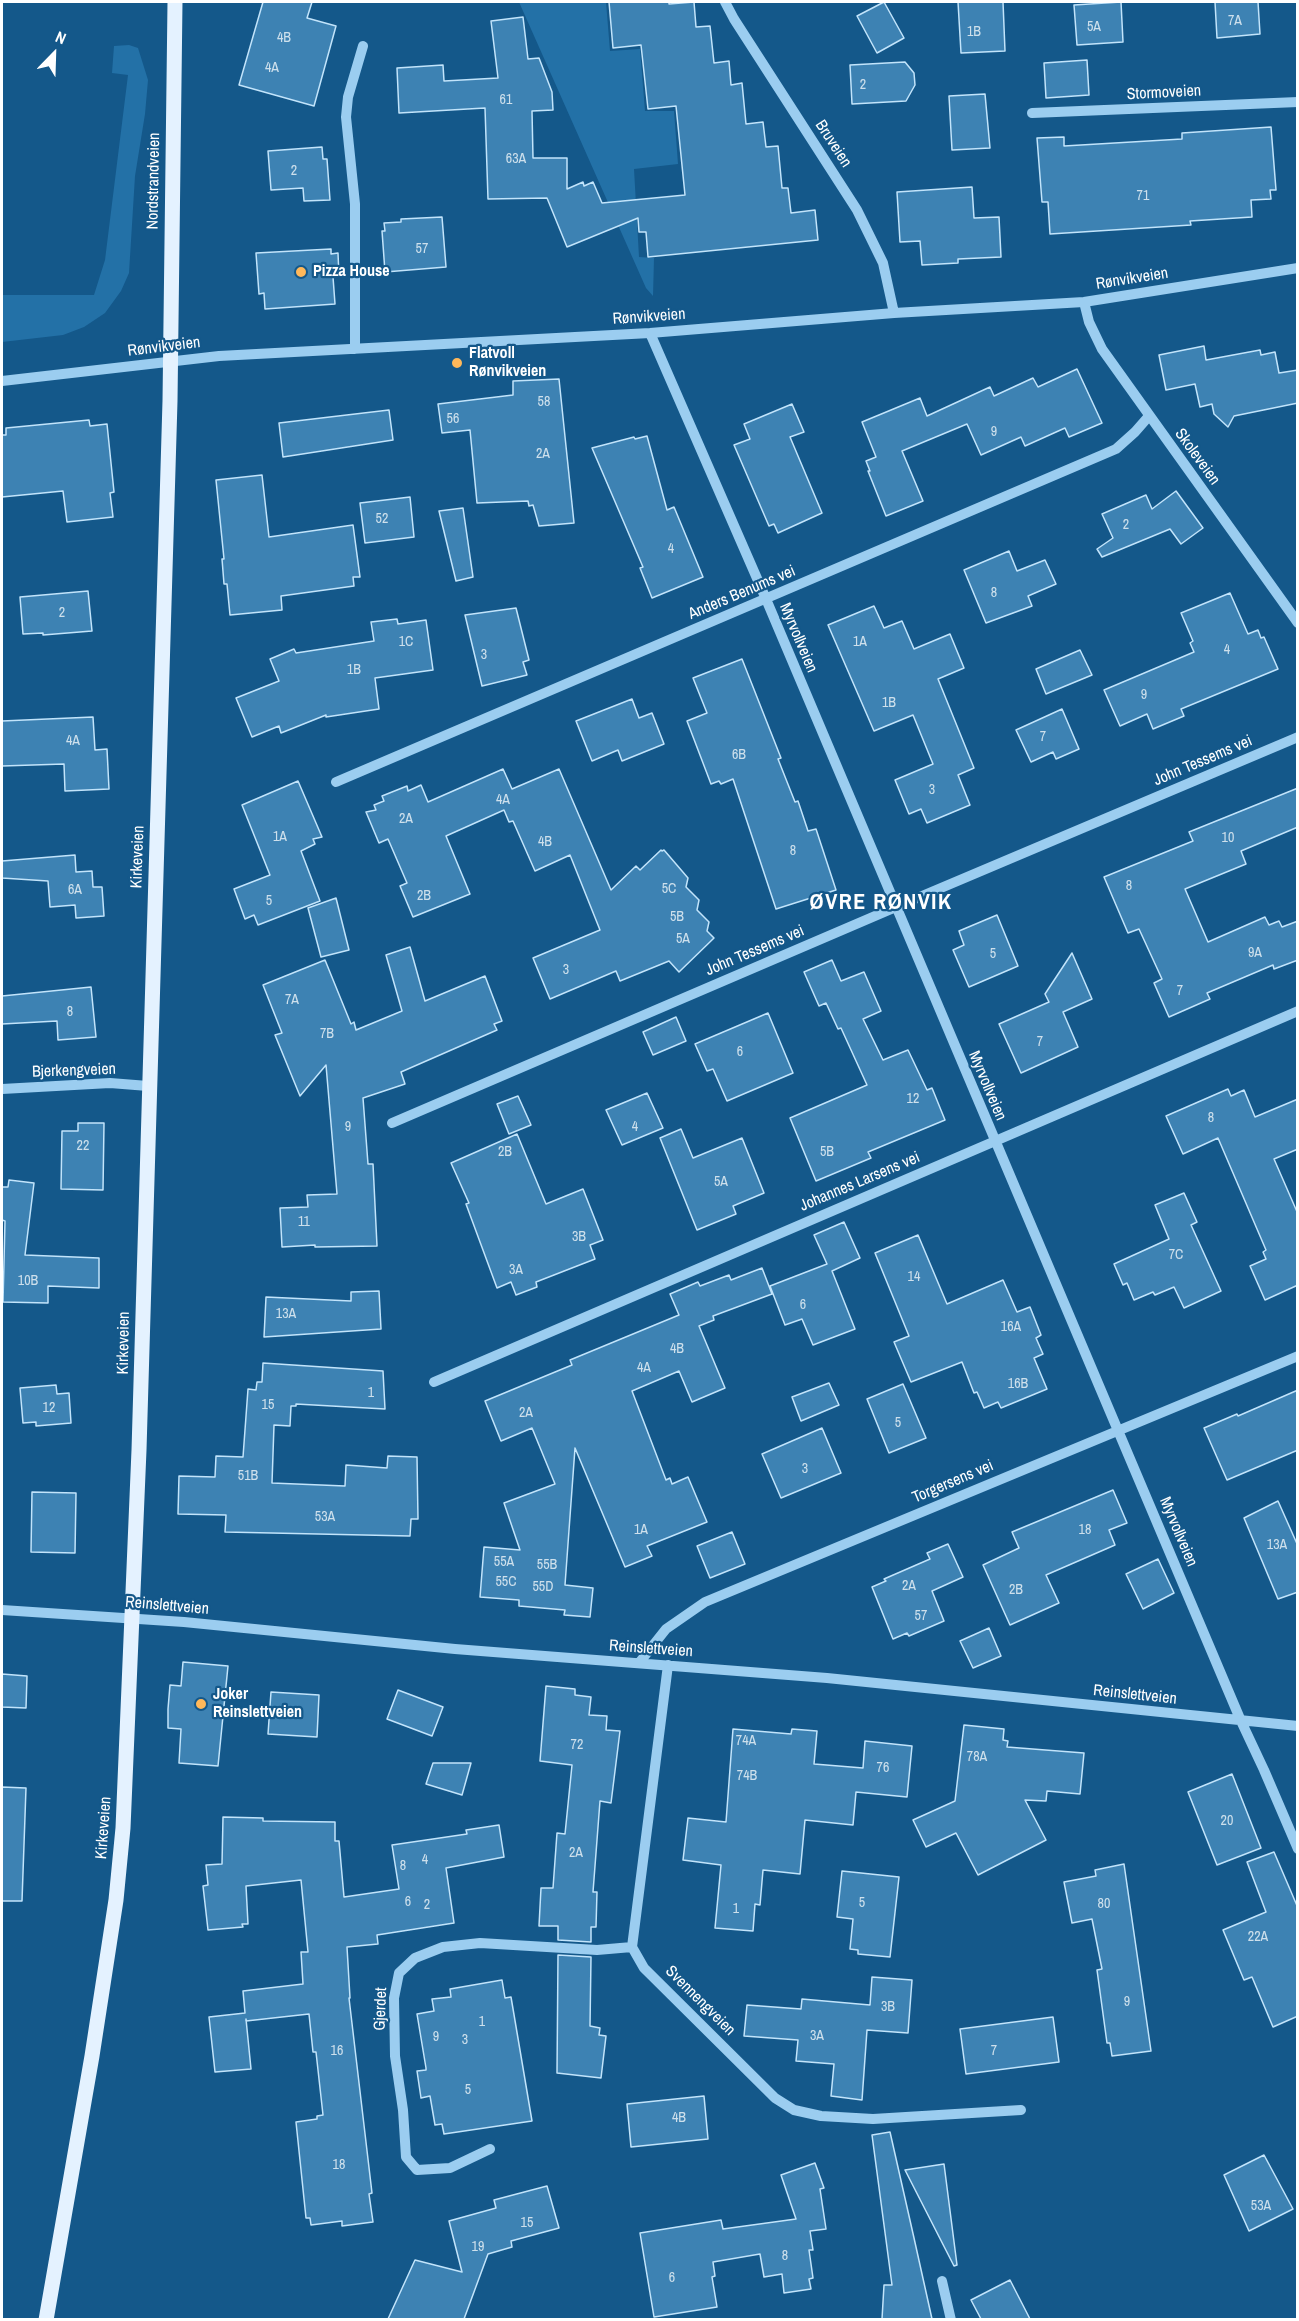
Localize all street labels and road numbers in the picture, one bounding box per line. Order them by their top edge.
street label: Stormoveien [1126,81,1202,105]
street label: Bruveien [811,117,855,171]
street label: Nordstrandveien [144,132,164,230]
street label: Rønvikveien [1094,264,1170,294]
street label: Rønvikveien [612,305,686,329]
street label: Rønvikveien [127,333,201,361]
street label: Skoleveien [1170,425,1224,489]
street label: Anders Benums vei [686,562,798,624]
street label: Myrvollveien [775,600,821,676]
street label: John Tessems vei [1151,732,1255,790]
street label: Kirkeveien [127,825,149,889]
street label: John Tessems vei [703,922,807,980]
street label: Myrvollveien [964,1048,1010,1124]
street label: Bjerkengveien [32,1060,116,1082]
street label: Johannes Larsens vei [797,1148,923,1216]
street label: Kirkeveien [114,1311,134,1375]
street label: Torgersens vei [910,1456,996,1508]
street label: Myrvollveien [1155,1494,1201,1570]
street label: Reinslettveien [124,1593,210,1619]
street label: Reinslettveien [608,1636,694,1662]
street label: Reinslettveien [1092,1681,1178,1709]
street label: Kirkeveien [92,1796,116,1860]
street label: Svennengveien [661,1962,739,2040]
street label: Gjerdet [371,1987,391,2031]

